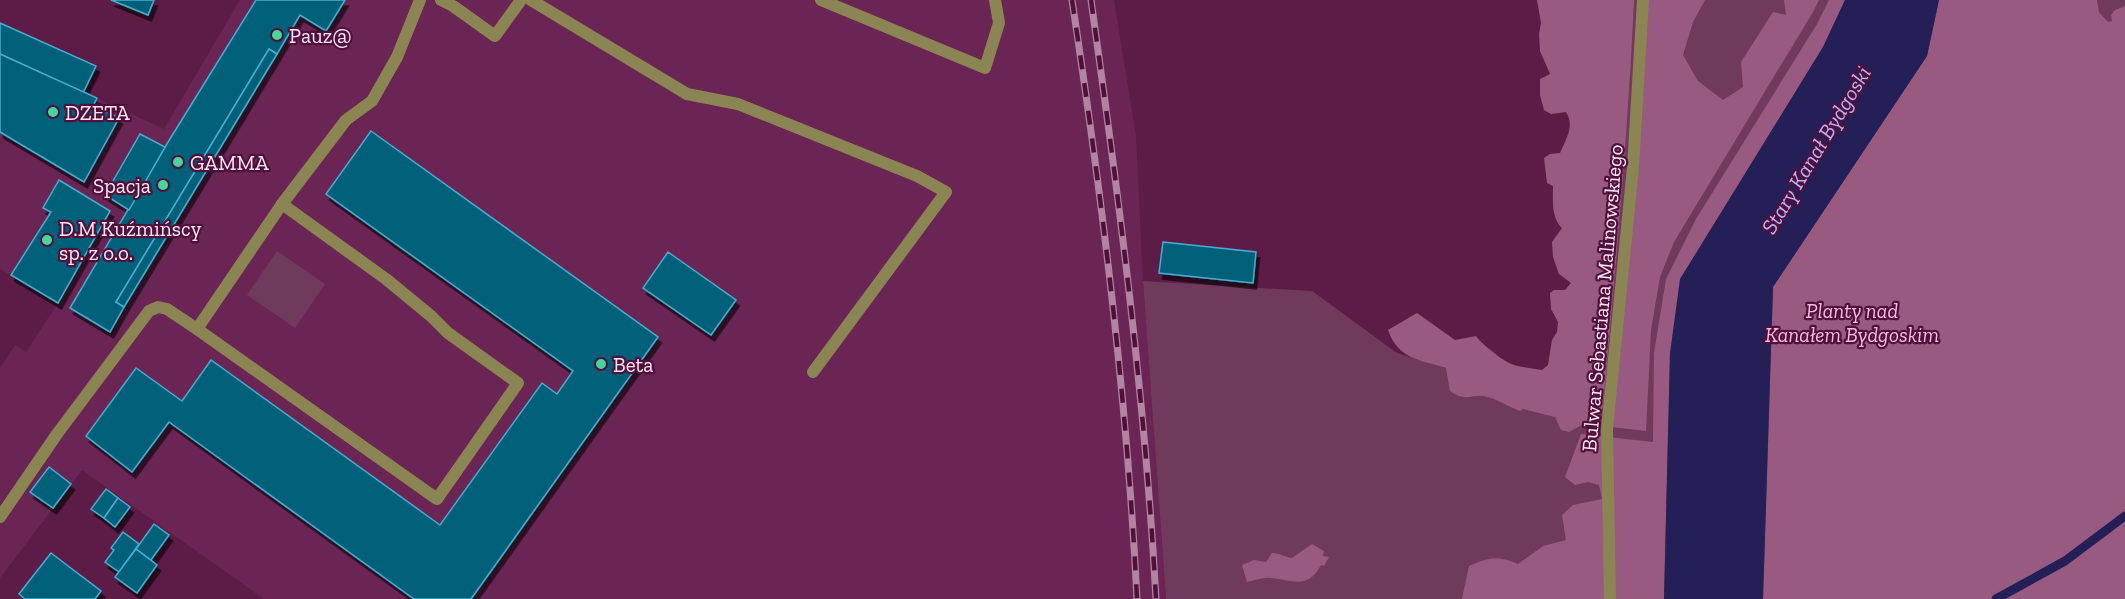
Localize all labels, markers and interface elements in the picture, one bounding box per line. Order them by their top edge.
place label: Pauz@ [289,23,352,48]
marker: Pauz@ [270,28,284,42]
water label: Stary Kanał Bydgoski [1755,61,1877,239]
place label: DZETA [65,100,130,125]
marker: DZETA [46,105,60,119]
street label: Bulwar Sebastiana Malinowskiego [1576,143,1628,453]
place label: GAMMA [190,150,269,175]
marker: GAMMA [171,155,185,169]
place label: Spacja [93,173,151,199]
marker: Spacja [156,178,170,192]
place label: D.M Kuźmińscy sp. z o.o. [59,216,202,265]
marker: D.M Kuźmińscy sp. z o.o. [40,233,54,247]
park label: Planty nad Kanałem Bydgoskim [1765,298,1939,347]
place label: Beta [613,352,654,377]
marker: Beta [594,357,608,371]

